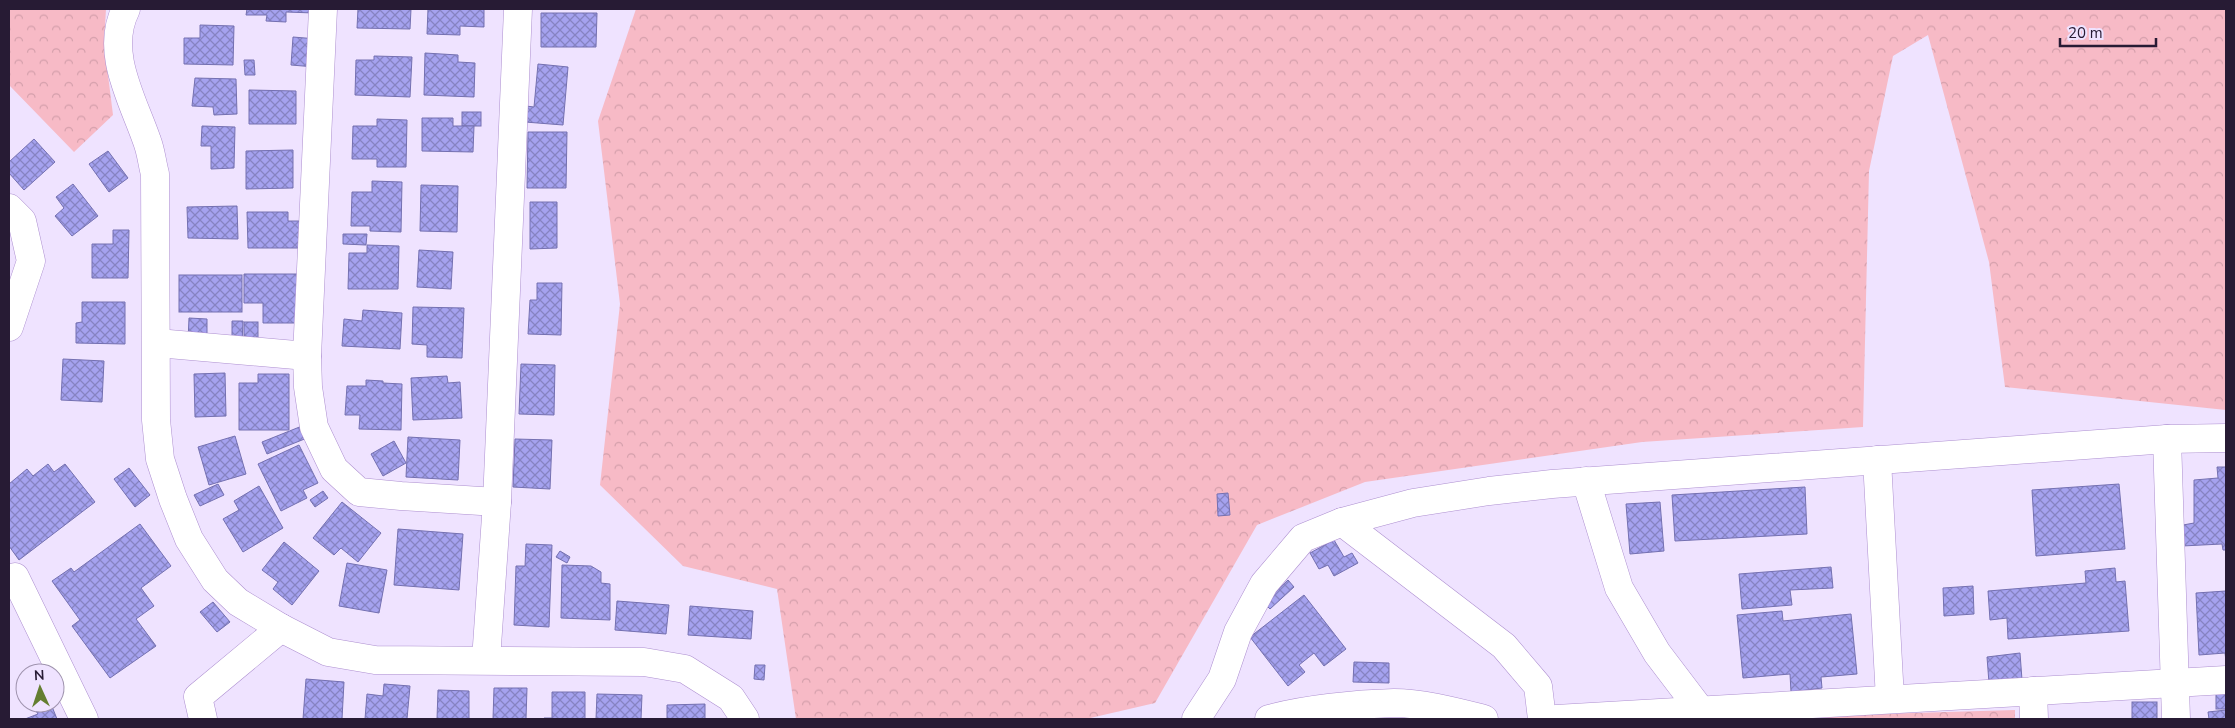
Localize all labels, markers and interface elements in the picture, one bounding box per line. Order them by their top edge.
scale bar [2060,15,2156,47]
text: 20 m [2068,23,2103,43]
north arrow [15,663,65,713]
text: N [34,666,45,685]

